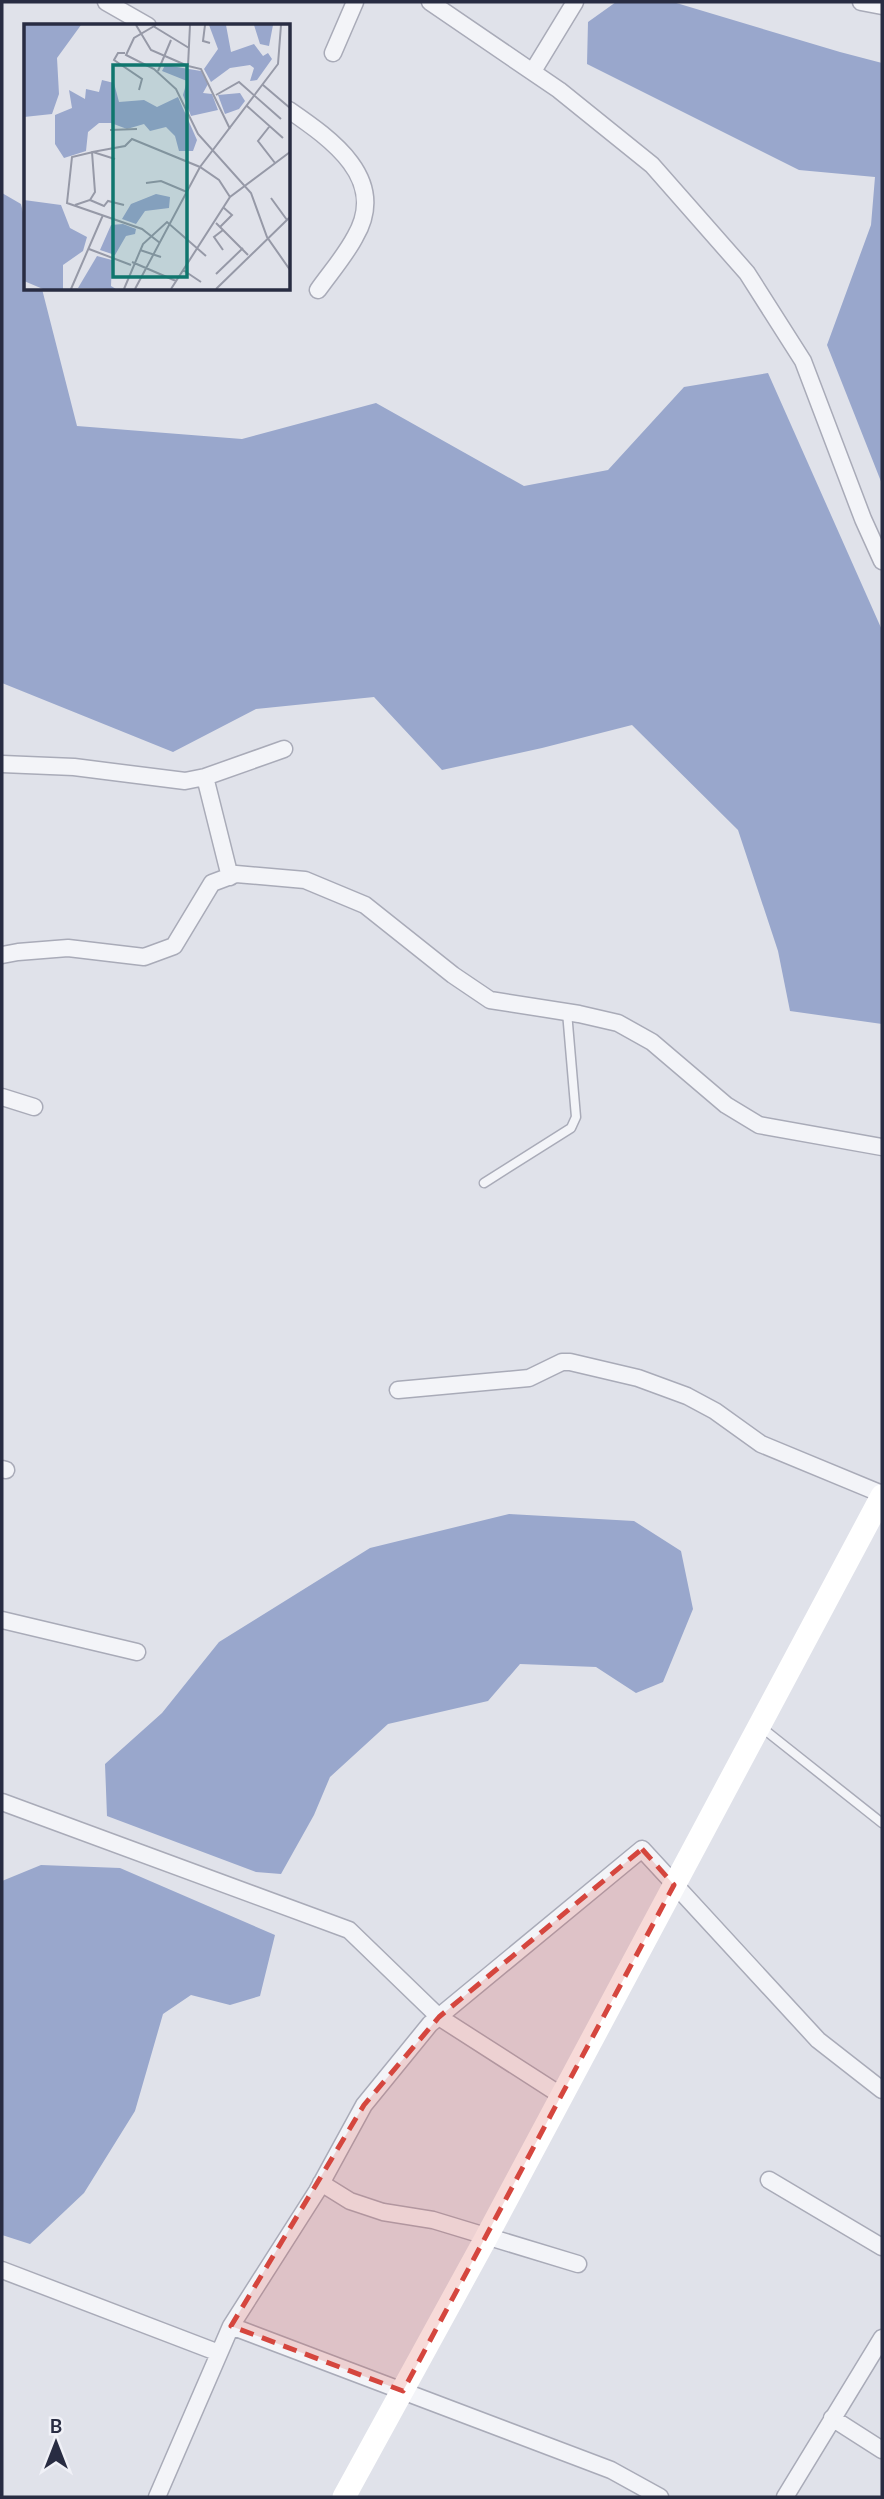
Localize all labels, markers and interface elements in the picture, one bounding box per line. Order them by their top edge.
inset map [24,24,290,290]
north arrow [21,2408,91,2478]
text: B [50,2414,62,2437]

